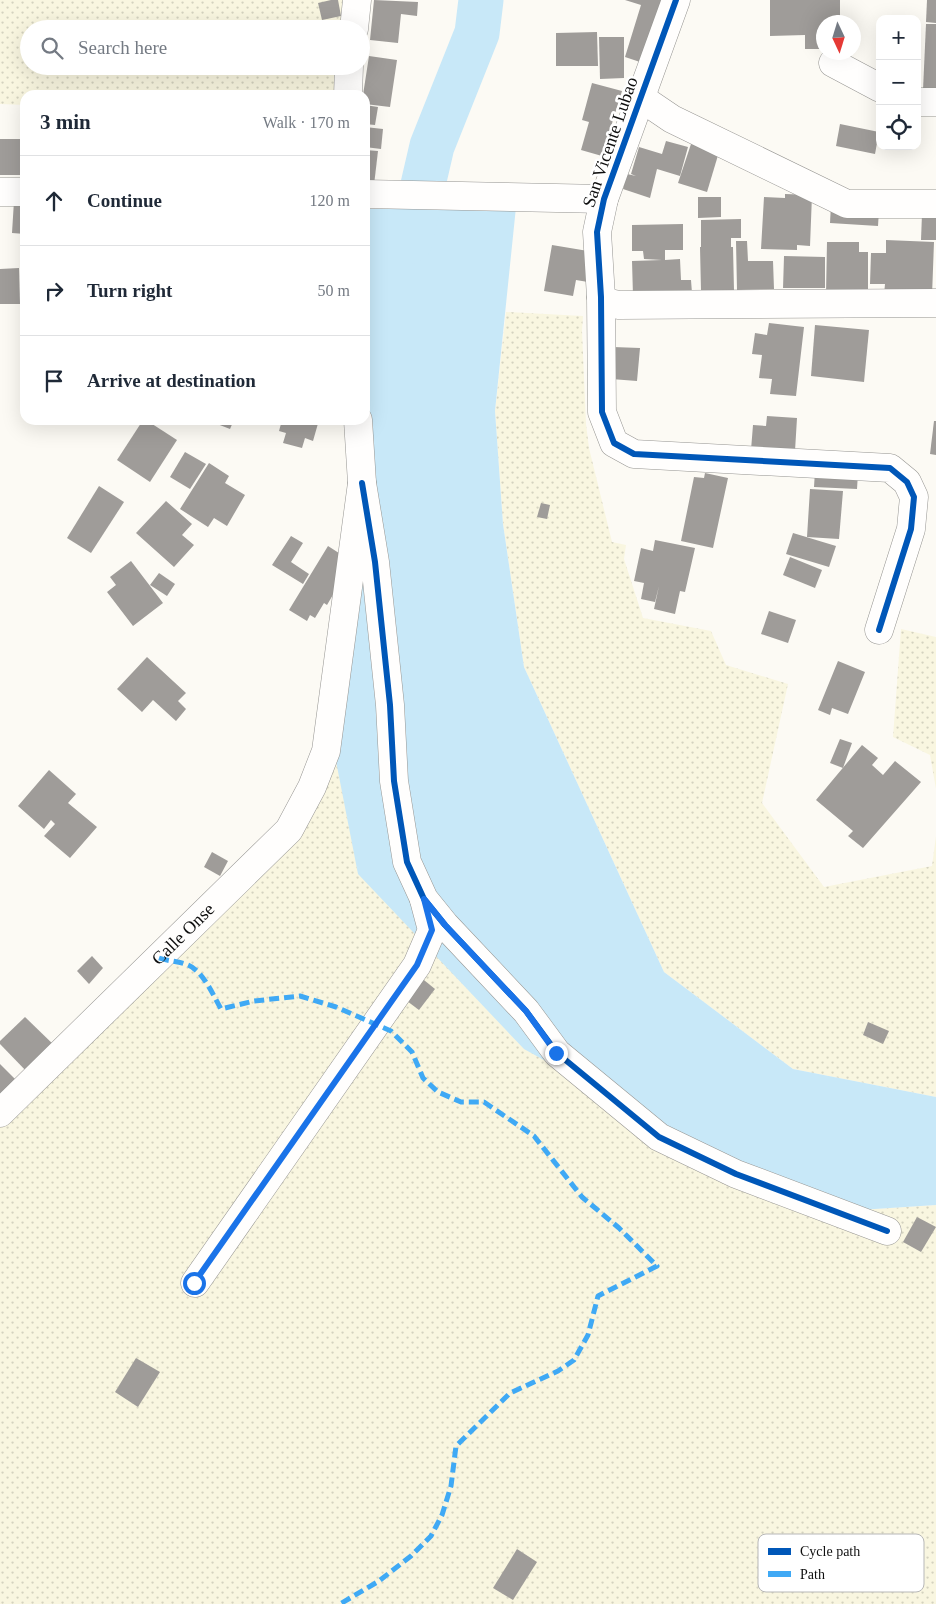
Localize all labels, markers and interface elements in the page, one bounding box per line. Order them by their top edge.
north arrow [816,15,861,60]
map controls [876,15,921,150]
button: + [876,15,921,60]
search box [20,20,370,75]
icon: search [38,34,66,62]
text: Search here [78,37,167,58]
button: − [876,60,921,105]
street label: San Vicente Lubao [578,74,642,210]
button: locate [876,105,921,150]
text: 3 min [40,110,91,134]
text: Walk · 170 m [263,114,350,131]
icon: ahead [40,187,68,215]
text: Continue [87,190,162,211]
text: 120 m [310,192,350,209]
icon: right [40,277,68,305]
text: Turn right [87,280,172,301]
text: 50 m [318,282,350,299]
icon: arrive [40,367,68,395]
text: Arrive at destination [87,370,256,391]
street label: Calle Onse [147,899,218,969]
route end [545,1042,568,1065]
route start [183,1272,206,1295]
legend [758,1534,924,1592]
text: Cycle path [800,1544,860,1559]
text: Path [800,1567,825,1582]

